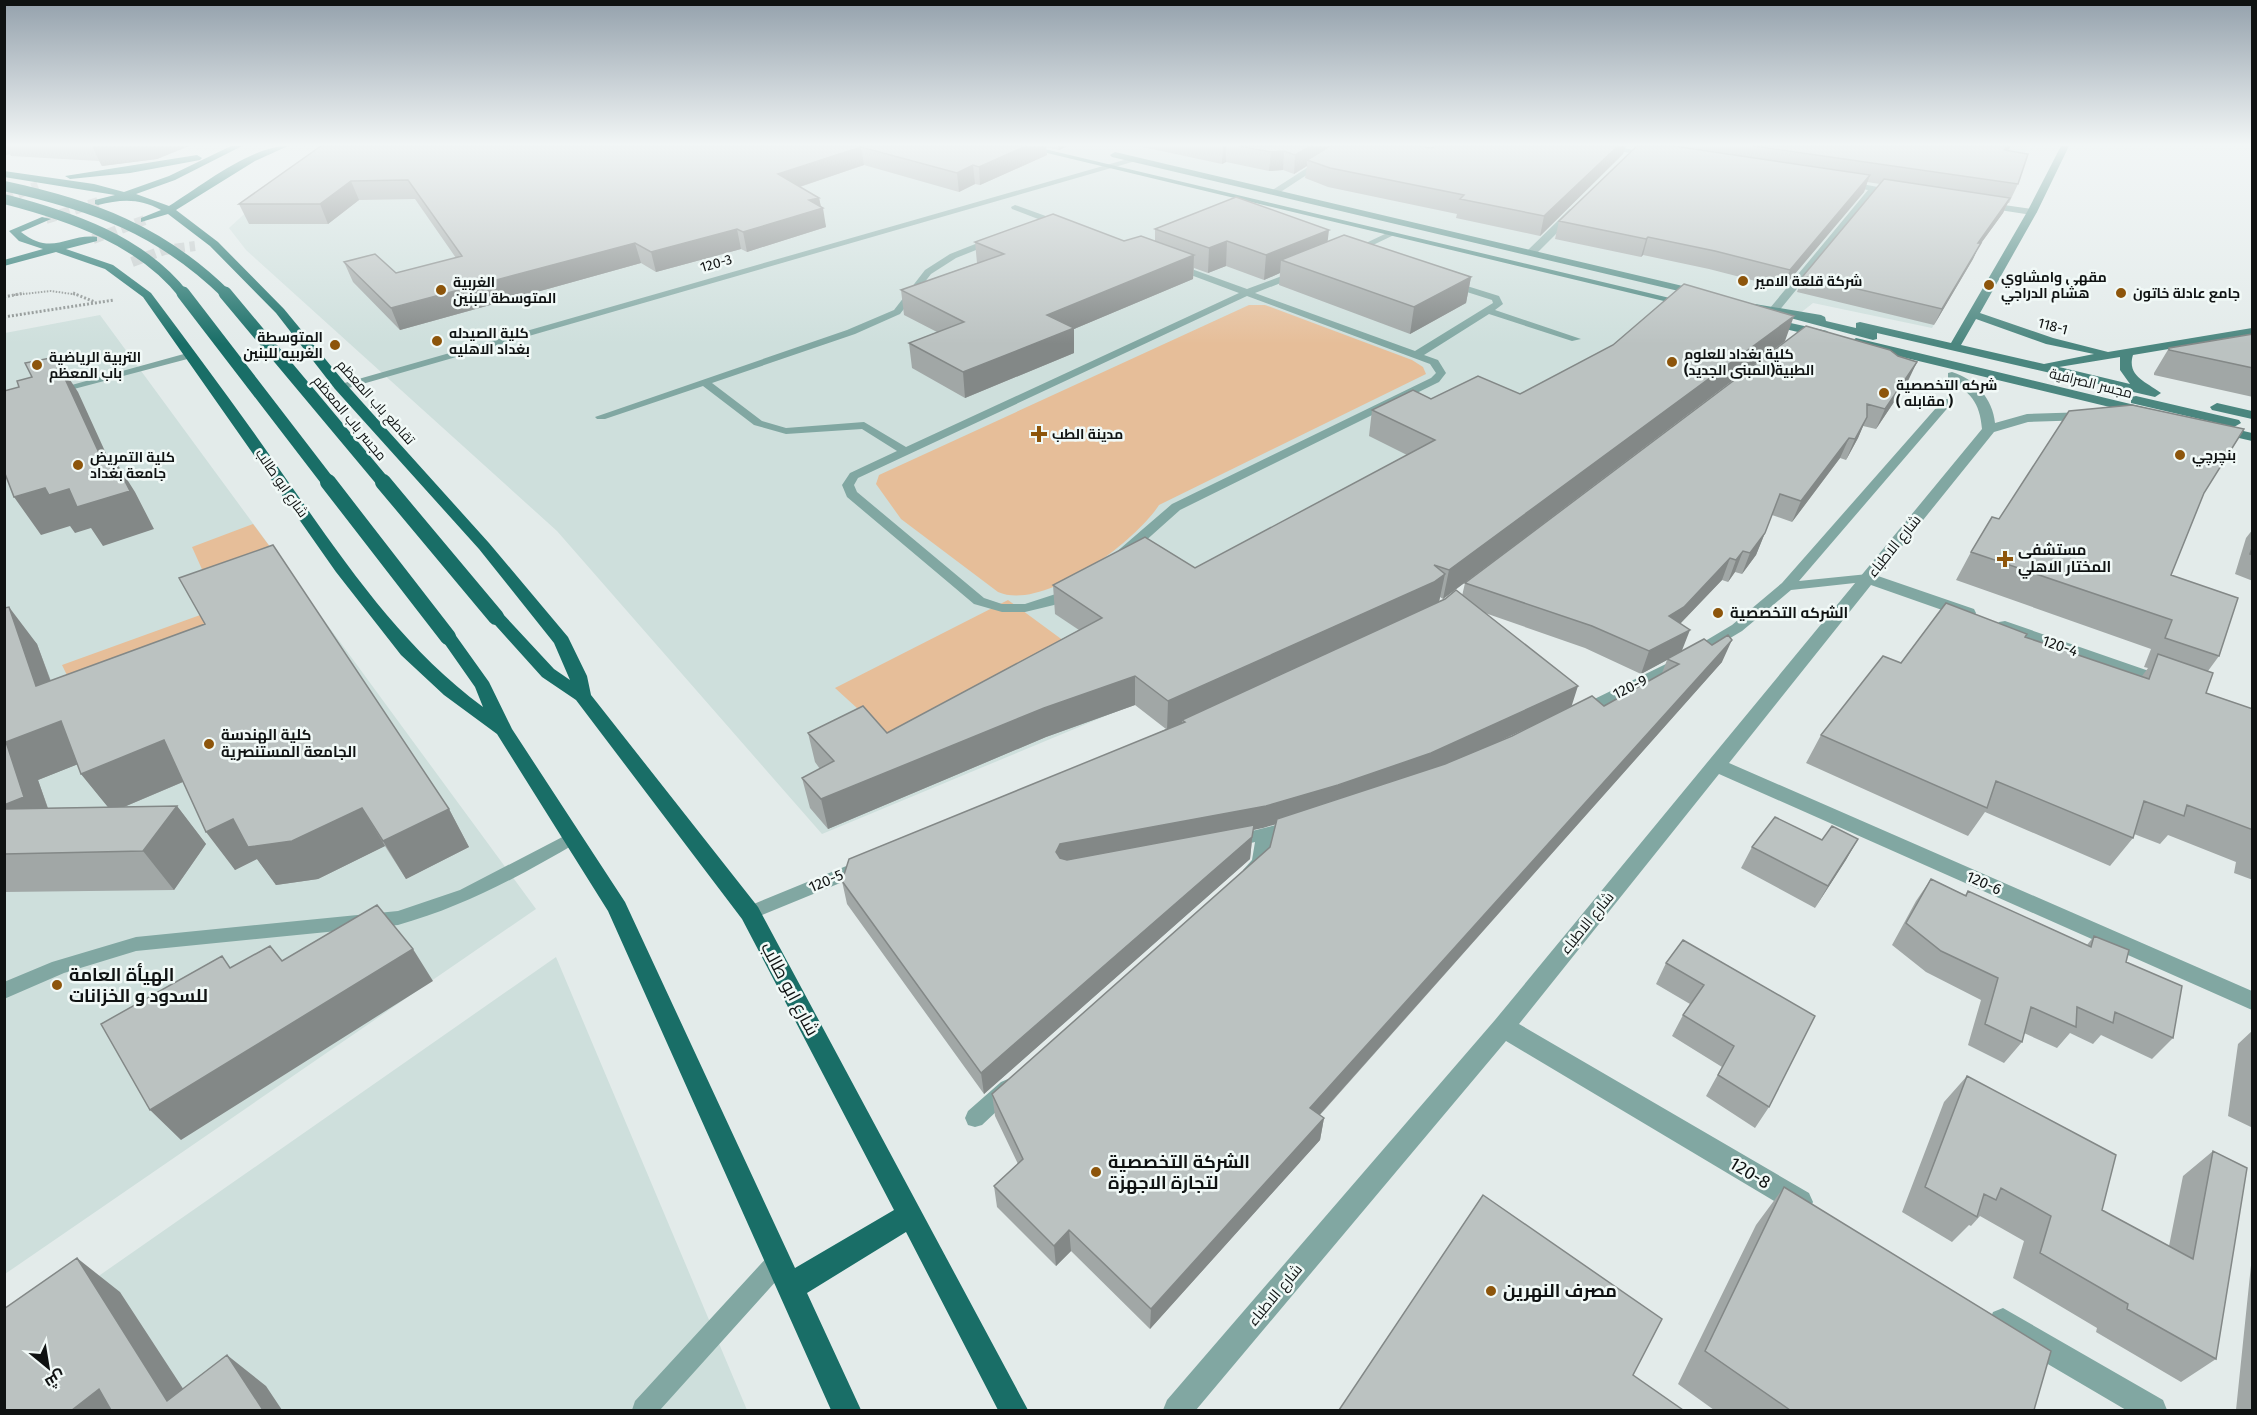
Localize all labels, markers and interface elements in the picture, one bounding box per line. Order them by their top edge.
street label: 120-3 [698,251,734,276]
place label: مقهى وامشاوي هشام الدراجي [2001,269,2107,305]
place label: شركة قلعة الامير [1754,273,1862,290]
place label: الغربية المتوسطة للبنين [453,274,556,307]
marker: شركة قلعة الامير [1736,274,1750,288]
marker: مقهى وامشاوي هشام الدراجي [1982,278,1996,292]
marker: الغربية المتوسطة للبنين [434,283,448,297]
place label: جامع عادلة خاتون [2133,285,2240,303]
marker: جامع عادلة خاتون [2114,286,2128,300]
street label: 118-1 [2036,314,2070,339]
place label: كلية الصيدله بغداد الاهليه [449,325,530,358]
place label: المتوسطة الغربيه للبنين [243,329,323,362]
marker: كلية الصيدله بغداد الاهليه [430,334,444,348]
marker: المتوسطة الغربيه للبنين [328,338,342,352]
place label: كلية بغداد للعلوم الطبية(المبنى الجديد) [1684,346,1814,379]
place label: التربية الرياضية باب المعظم [49,349,141,383]
marker: كلية بغداد للعلوم الطبية(المبنى الجديد) [1665,355,1679,369]
street label: تقاطع باب المعظم [332,356,418,449]
marker: التربية الرياضية باب المعظم [30,358,44,372]
street label: مجسر الصرافية [2048,365,2134,402]
street label: مجسر باب المعظم [308,372,390,465]
place label: شركه التخصصية ( مقابله ) [1896,377,1997,410]
marker: شركه التخصصية ( مقابله ) [1877,386,1891,400]
marker: مدينة الطب [1030,425,1048,443]
place label: مدينة الطب [1052,426,1123,443]
street label: شارع ابو طالب [252,446,311,521]
place label: بنچرچي [2192,447,2236,467]
marker: بنچرچي [2173,448,2187,462]
place label: كلية التمريض جامعة بغداد [90,449,175,482]
marker: كلية التمريض جامعة بغداد [71,458,85,472]
street label: شارع الاطباء [1863,511,1926,582]
place label: مستشفى المختار الاهلي [2018,541,2111,579]
marker: مستشفى المختار الاهلي [1996,550,2014,568]
place label: الشركه التخصصية [1730,604,1848,622]
marker: الشركه التخصصية [1711,606,1725,620]
street label: 120-4 [2040,632,2080,660]
street label: 120-9 [1610,671,1650,703]
place label: كلية الهندسة الجامعة المستنصرية [221,726,357,761]
marker: كلية الهندسة الجامعة المستنصرية [202,737,216,751]
street label: 120-5 [806,866,846,896]
street label: 120-6 [1964,867,2004,899]
street label: شارع الاطباء [1556,888,1619,959]
street label: شارع ابو طالب [755,938,824,1040]
place label: الهيأة العامة للسدود و الخزانات [69,962,208,1007]
marker: الهيأة العامة للسدود و الخزانات [50,978,64,992]
place label: الشركة التخصصية لتجارة الاجهزة [1108,1151,1250,1194]
street label: 120-8 [1726,1152,1775,1194]
marker: الشركة التخصصية لتجارة الاجهزة [1089,1165,1103,1179]
street label: شارع الاطباء [1244,1261,1307,1331]
place label: مصرف النهرين [1503,1280,1617,1302]
marker: مصرف النهرين [1484,1284,1498,1298]
north arrow [18,1337,78,1397]
text: ش [42,1366,69,1393]

